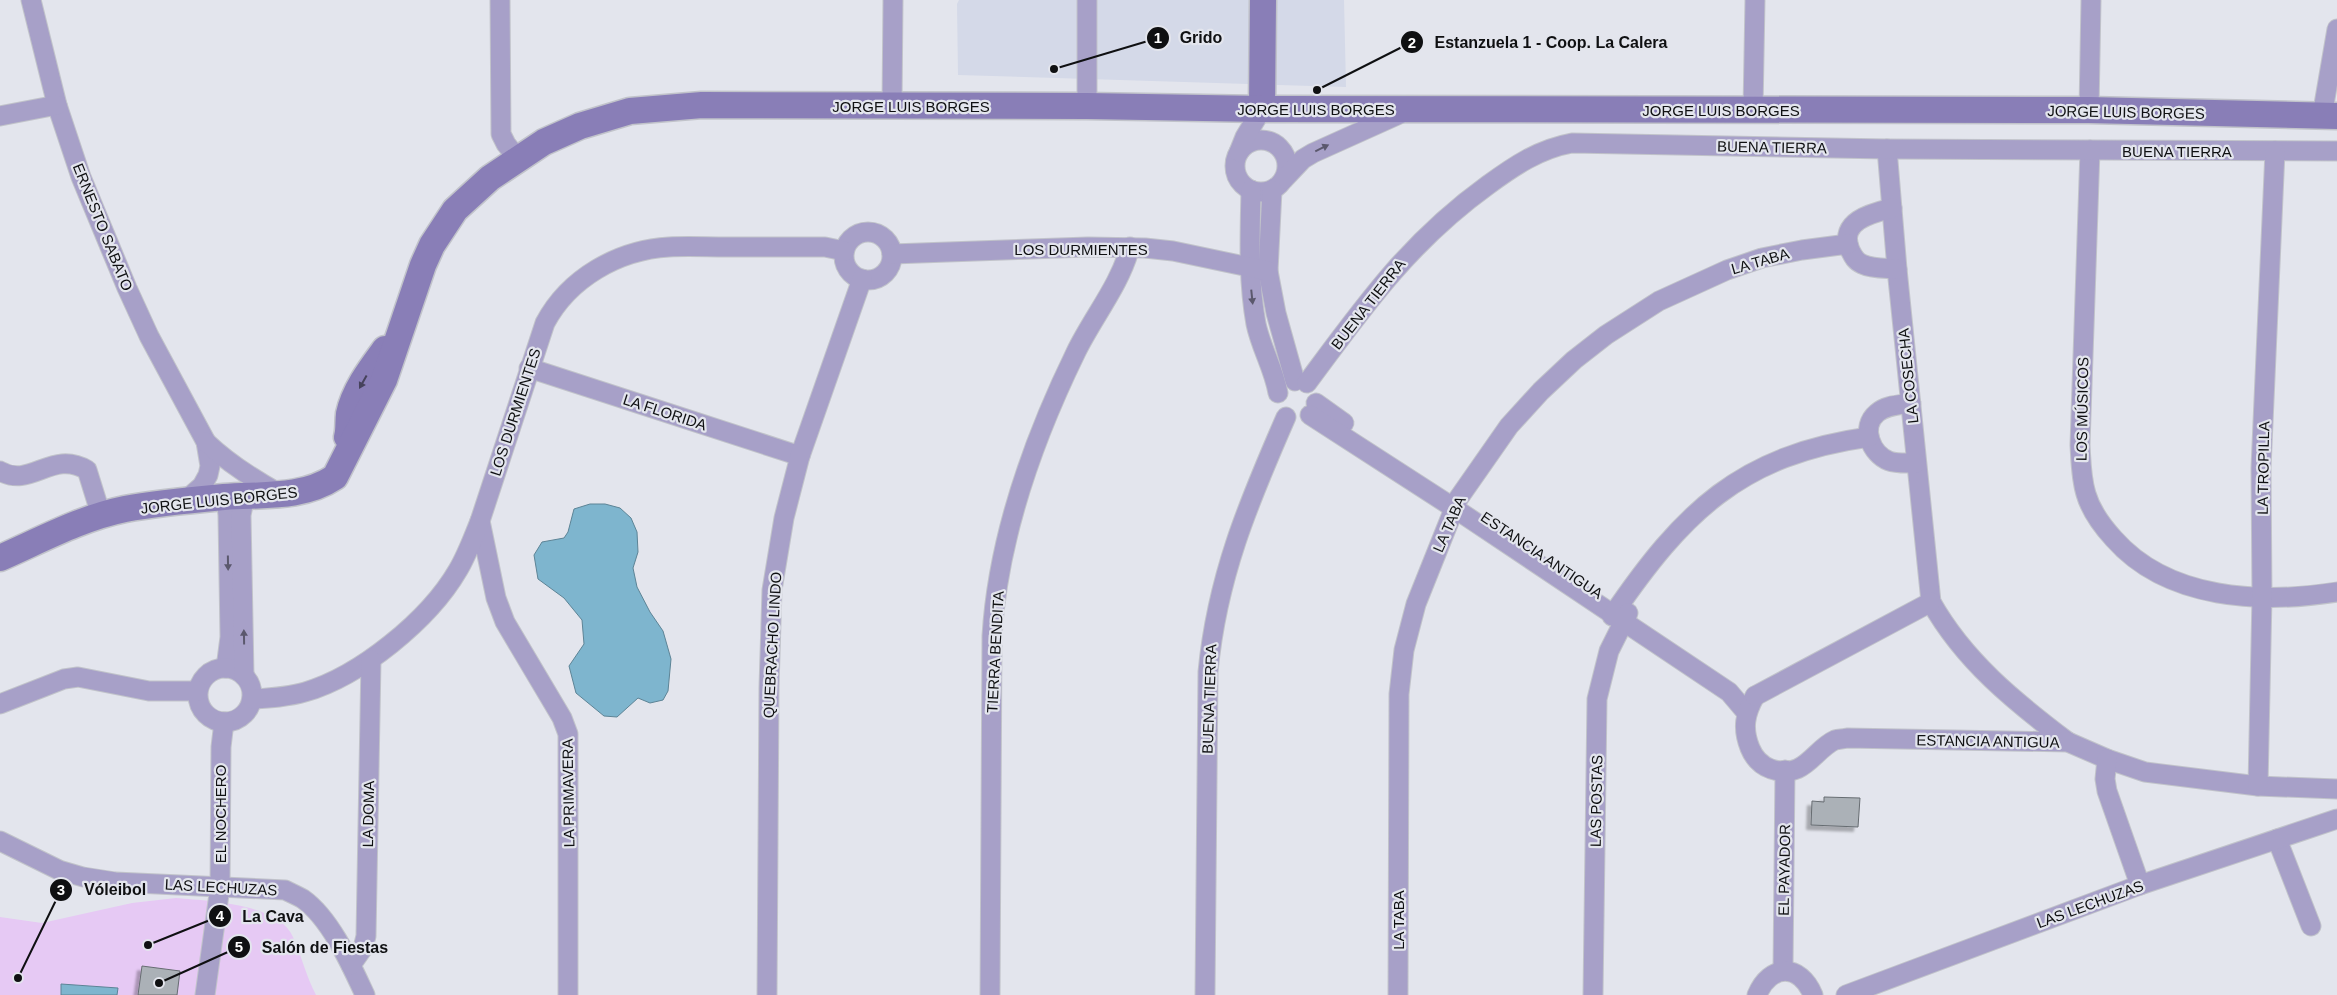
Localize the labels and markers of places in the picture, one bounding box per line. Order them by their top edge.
callout: Grido [1145,22,1233,53]
callout: Estanzuela 1 - Coop. La Calera [1400,27,1678,58]
callout: Vóleibol [49,874,156,905]
callout: La Cava [207,901,314,932]
callout: Salón de Fiestas [226,932,398,963]

